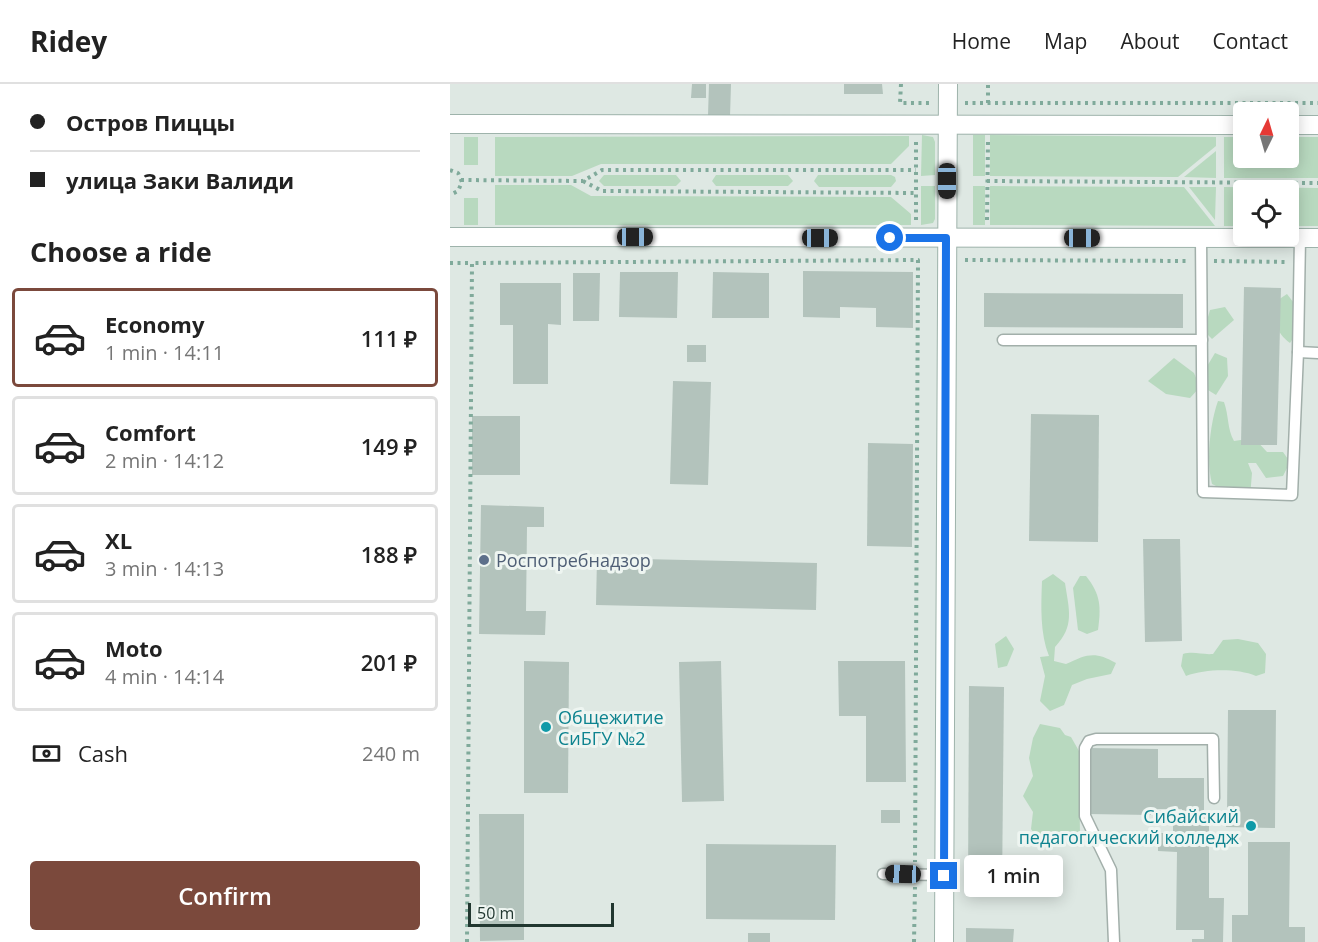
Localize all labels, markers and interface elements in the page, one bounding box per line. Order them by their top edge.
text: Ridey [30,22,107,60]
text: Home [952,27,1011,55]
text: Map [1044,27,1087,55]
text: About [1120,27,1180,55]
text: Contact [1213,27,1288,55]
north arrow [1233,102,1299,168]
map controls [1233,102,1299,246]
text: Остров Пиццы [66,107,235,137]
car [938,163,956,199]
text: улица Заки Валиди [66,165,294,195]
button: locate [1233,180,1299,246]
route start [876,224,903,251]
car [617,228,653,246]
car [802,229,838,247]
car [1064,229,1100,247]
text: Choose a ride [30,233,212,270]
text: Economy [105,309,204,339]
icon: car [33,311,87,365]
text: 111 ₽ [361,323,417,353]
text: 1 min · 14:11 [105,339,224,366]
text: Comfort [105,417,196,447]
icon: car [33,419,87,473]
text: 149 ₽ [361,431,417,461]
text: 2 min · 14:12 [105,447,224,474]
text: XL [105,525,132,555]
icon: car [33,527,87,581]
text: 188 ₽ [361,539,417,569]
place label: Роспотребнадзор [496,548,651,572]
marker: Роспотребнадзор [477,553,491,567]
text: 3 min · 14:13 [105,555,224,582]
text: Moto [105,633,163,663]
icon: car [33,635,87,689]
text: 201 ₽ [361,647,417,677]
text: 4 min · 14:14 [105,663,224,690]
place label: Общежитие СиБГУ №2 [558,705,664,750]
marker: Общежитие СиБГУ №2 [539,720,553,734]
icon: cash [30,737,63,770]
text: Cash [78,738,128,768]
text: 240 m [362,740,420,767]
place label: Сибайский педагогический колледж [1019,804,1240,849]
marker: Сибайский педагогический колледж [1244,819,1258,833]
callout: 1 min [965,855,1064,897]
button: Confirm [30,861,420,930]
route end [930,862,957,889]
text: 1 min [987,862,1041,889]
car [885,864,921,884]
scale bar [468,900,614,928]
text: 50 m [477,902,514,924]

